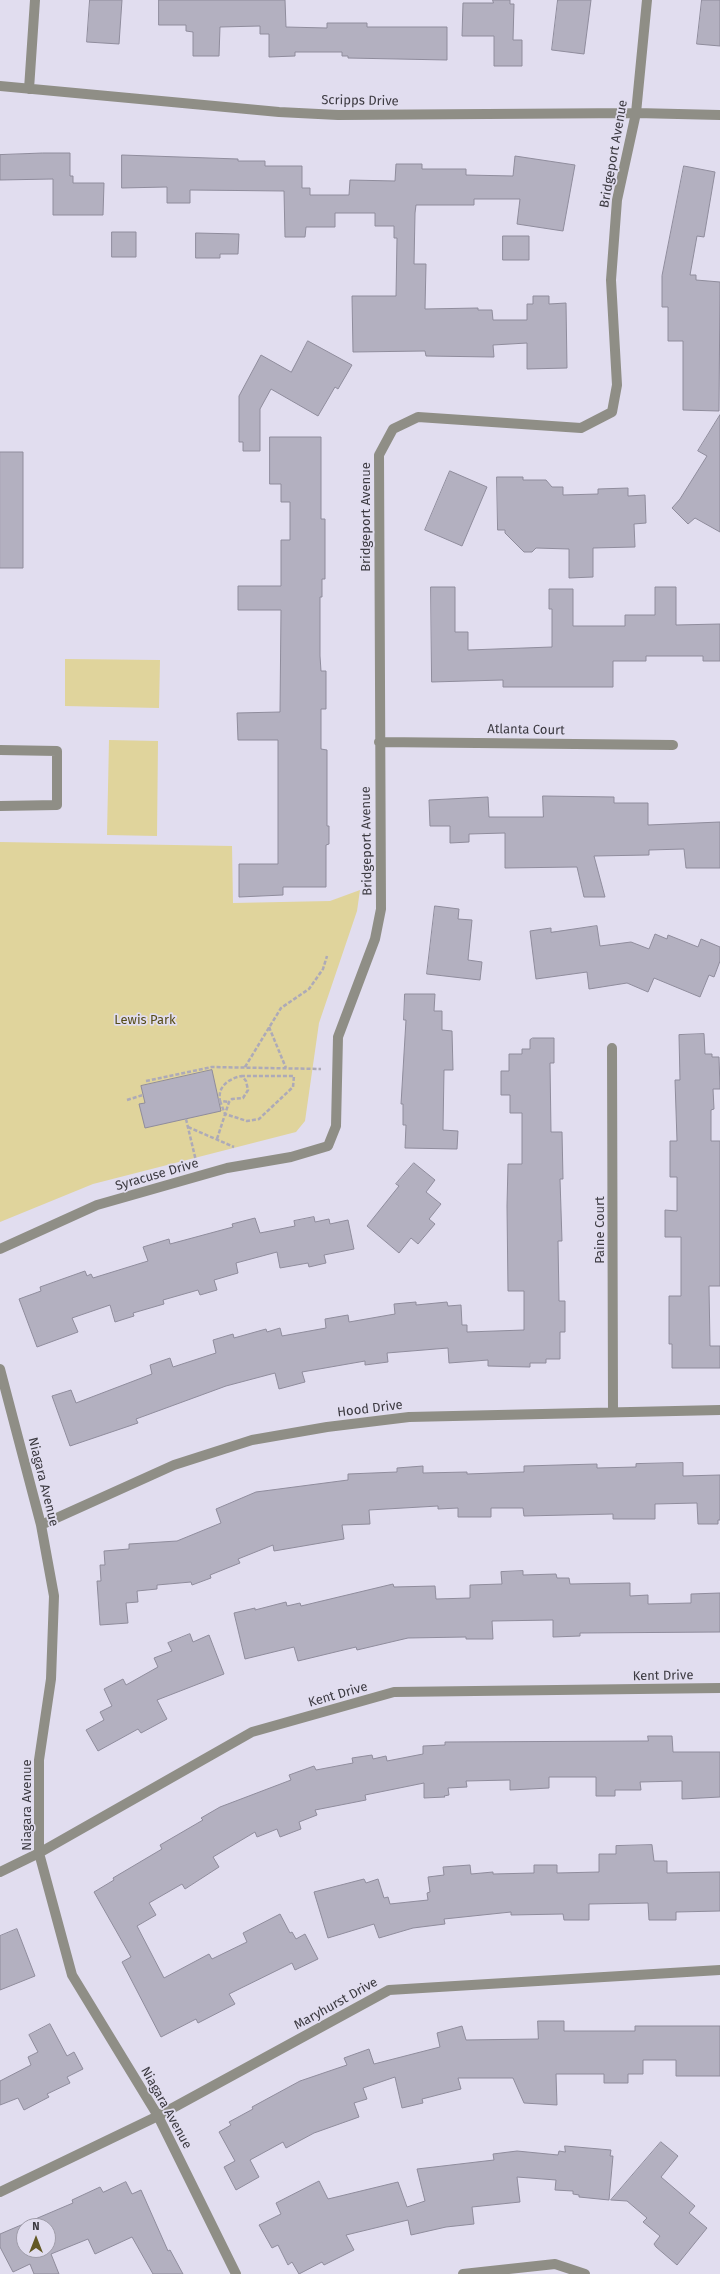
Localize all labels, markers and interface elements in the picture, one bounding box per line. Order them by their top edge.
street label: Scripps Drive [321,93,399,109]
street label: Bridgeport Avenue [597,99,631,209]
street label: Bridgeport Avenue [358,462,374,572]
street label: Atlanta Court [487,722,565,738]
street label: Bridgeport Avenue [358,786,376,896]
park label: Lewis Park [114,1012,176,1028]
street label: Syracuse Drive [114,1156,200,1194]
street label: Paine Court [592,1196,608,1264]
street label: Hood Drive [336,1397,404,1421]
street label: Niagara Avenue [24,1436,62,1528]
street label: Kent Drive [632,1668,694,1684]
street label: Kent Drive [307,1679,369,1711]
street label: Niagara Avenue [19,1759,35,1851]
street label: Maryhurst Drive [291,1975,381,2033]
street label: Niagara Avenue [137,2064,195,2152]
north arrow [16,2218,56,2258]
text: N [32,2220,40,2233]

